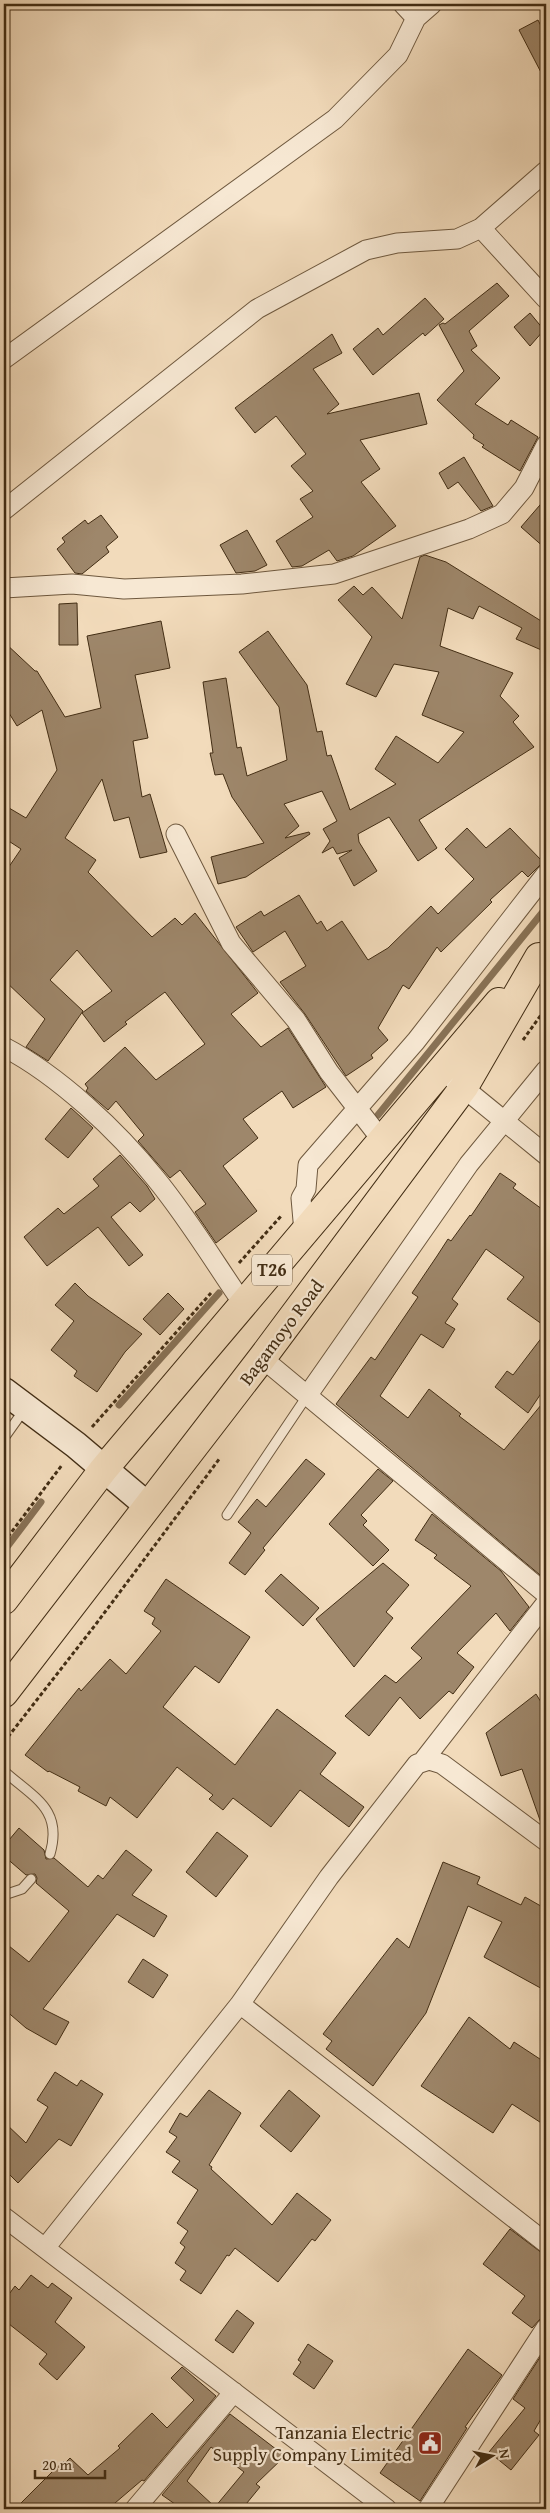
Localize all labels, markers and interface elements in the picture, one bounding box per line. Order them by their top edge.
road number: T26 [252,1254,292,1286]
street label: Bagamoyo Road [232,1273,331,1391]
place label: Tanzania Electric Supply Company Limited [213,2418,413,2468]
public building icon: Tanzania Electric Supply Company Limited [417,2430,443,2456]
north arrow [468,2430,518,2480]
text: N [494,2447,516,2461]
scale bar [35,2448,105,2480]
text: 20 m [42,2454,73,2475]

